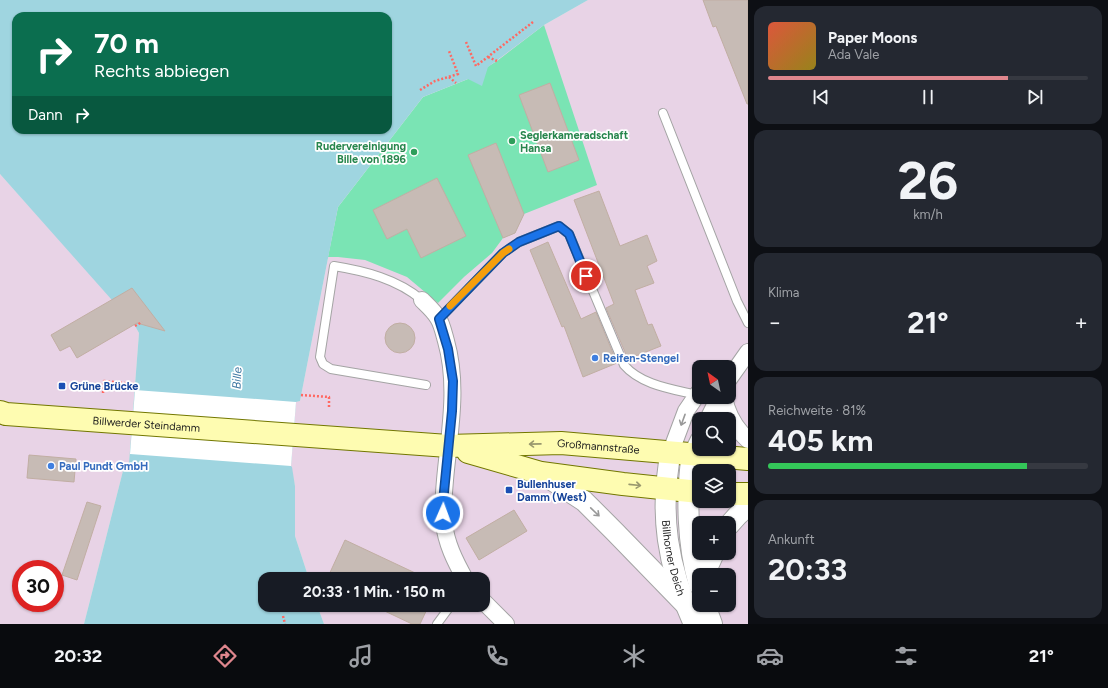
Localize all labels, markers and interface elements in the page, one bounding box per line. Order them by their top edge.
text: 70 m [94,26,159,60]
icon: right [28,28,80,80]
text: Paper Moons [828,29,917,47]
text: Ada Vale [828,47,879,62]
text: Rechts abbiegen [94,60,229,82]
icon: previous [810,86,832,108]
icon: pause [917,86,939,108]
icon: next [1024,86,1046,108]
icon: right [71,104,93,126]
text: Dann [28,106,63,124]
place label: Seglerkameradschaft Hansa [520,129,629,155]
marker: Seglerkameradschaft Hansa [507,136,517,146]
place label: Rudervereinigung Bille von 1896 [316,140,407,166]
marker: Rudervereinigung Bille von 1896 [409,147,419,157]
text: 26 [898,150,958,212]
text: km/h [913,207,943,222]
pin [569,259,603,293]
icon: arrive [575,265,597,287]
text: Klima [768,285,800,300]
text: 21° [907,304,949,341]
text: − [768,309,782,336]
text: + [1074,309,1088,336]
place label: Reifen-Stengel [603,352,679,365]
marker: Reifen-Stengel [590,353,600,363]
north arrow [692,360,736,404]
map controls [692,360,736,612]
water label: Bille [229,366,245,389]
place label: Grüne Brücke [70,380,138,393]
marker: Grüne Brücke [57,381,67,391]
text: Reichweite · 81% [768,403,866,418]
button: search [692,412,736,456]
street label: Billwerder Steindamm [92,414,201,435]
one-way arrow [678,414,686,426]
text: 405 km [768,422,873,459]
street label: Großmannstraße [557,436,640,456]
one-way arrow [529,440,542,448]
place label: Paul Pundt GmbH [59,460,148,473]
marker: Paul Pundt GmbH [46,461,56,471]
button: layers [692,464,736,508]
place label: Bullenhuser Damm (West) [517,478,587,504]
one-way arrow [628,482,641,489]
marker: Bullenhuser Damm (West) [504,485,514,495]
position arrow [422,492,464,534]
one-way arrow [590,507,600,517]
button: + [692,516,736,560]
street label: Billhorner Deich [659,520,688,597]
text: Ankunft [768,532,815,547]
text: 20:33 [768,551,847,588]
speed limit sign: 30 [12,560,64,612]
button: − [692,568,736,612]
text: 20:33 · 1 Min. · 150 m [303,583,445,601]
icon: directions [211,642,239,670]
icon: music [347,642,375,670]
icon: phone [483,642,511,670]
icon: climate [620,642,648,670]
icon: car [756,642,784,670]
icon: filters [892,642,920,670]
text: 20:32 [54,645,102,667]
text: 21° [1029,645,1054,667]

